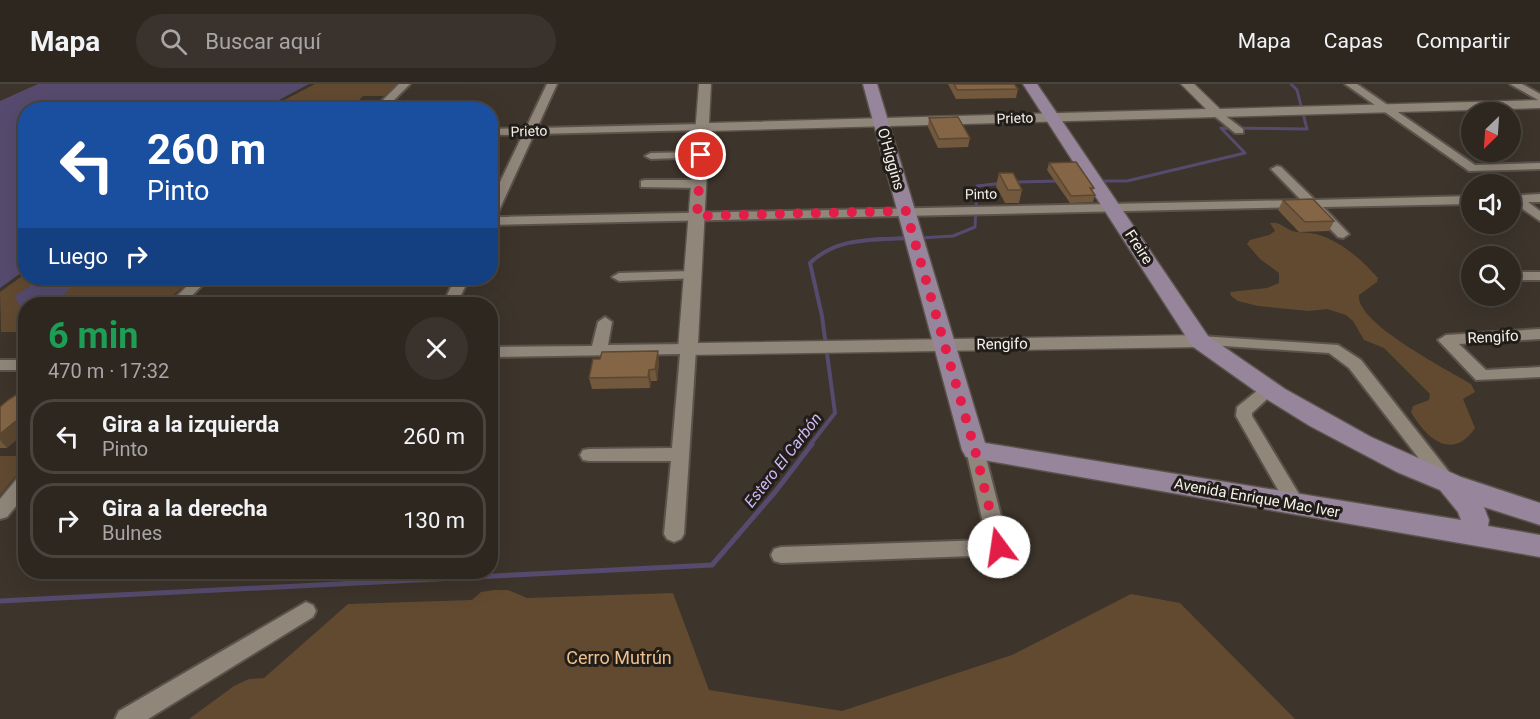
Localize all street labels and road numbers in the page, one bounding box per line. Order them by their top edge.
street label: Prieto [996,109,1034,127]
street label: Prieto [510,122,548,140]
street label: O'Higgins [874,126,908,192]
street label: Pinto [965,186,997,202]
street label: Freire [1121,226,1157,268]
street label: Rengifo [1467,327,1519,347]
street label: Rengifo [976,335,1028,353]
street label: Avenida Enrique Mac Iver [1173,475,1341,521]

